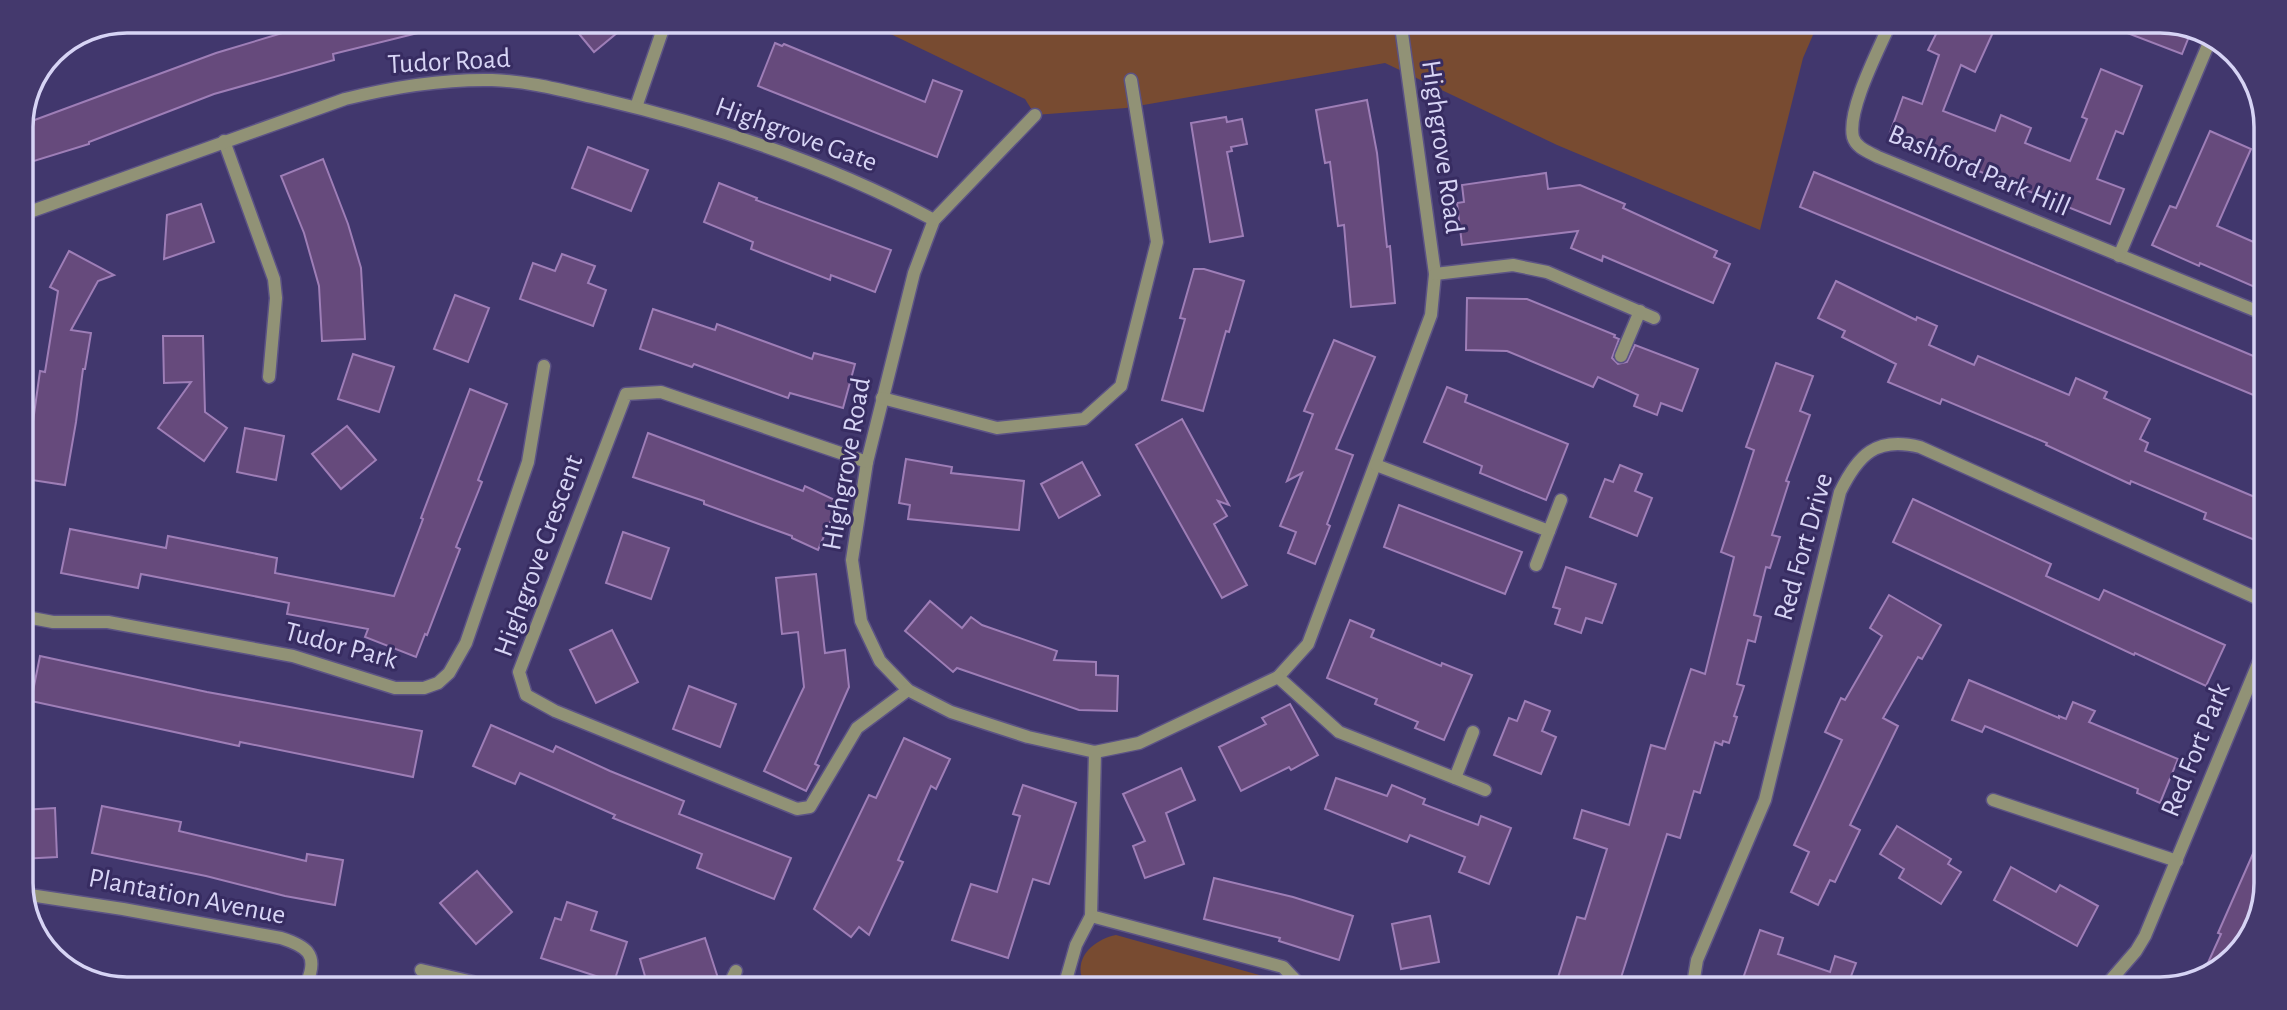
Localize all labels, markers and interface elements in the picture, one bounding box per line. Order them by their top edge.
street label: Tudor Road [387,45,511,79]
street label: Highgrove Road [1416,58,1468,236]
street label: Highgrove Gate [711,93,881,177]
street label: Bashford Park Hill [1884,120,2074,222]
street label: Highgrove Road [818,375,876,553]
street label: Highgrove Crescent [490,451,589,661]
street label: Red Fort Drive [1770,470,1838,624]
street label: Tudor Park [281,617,401,675]
street label: Red Fort Park [2156,679,2236,821]
street label: Plantation Avenue [86,864,288,930]

